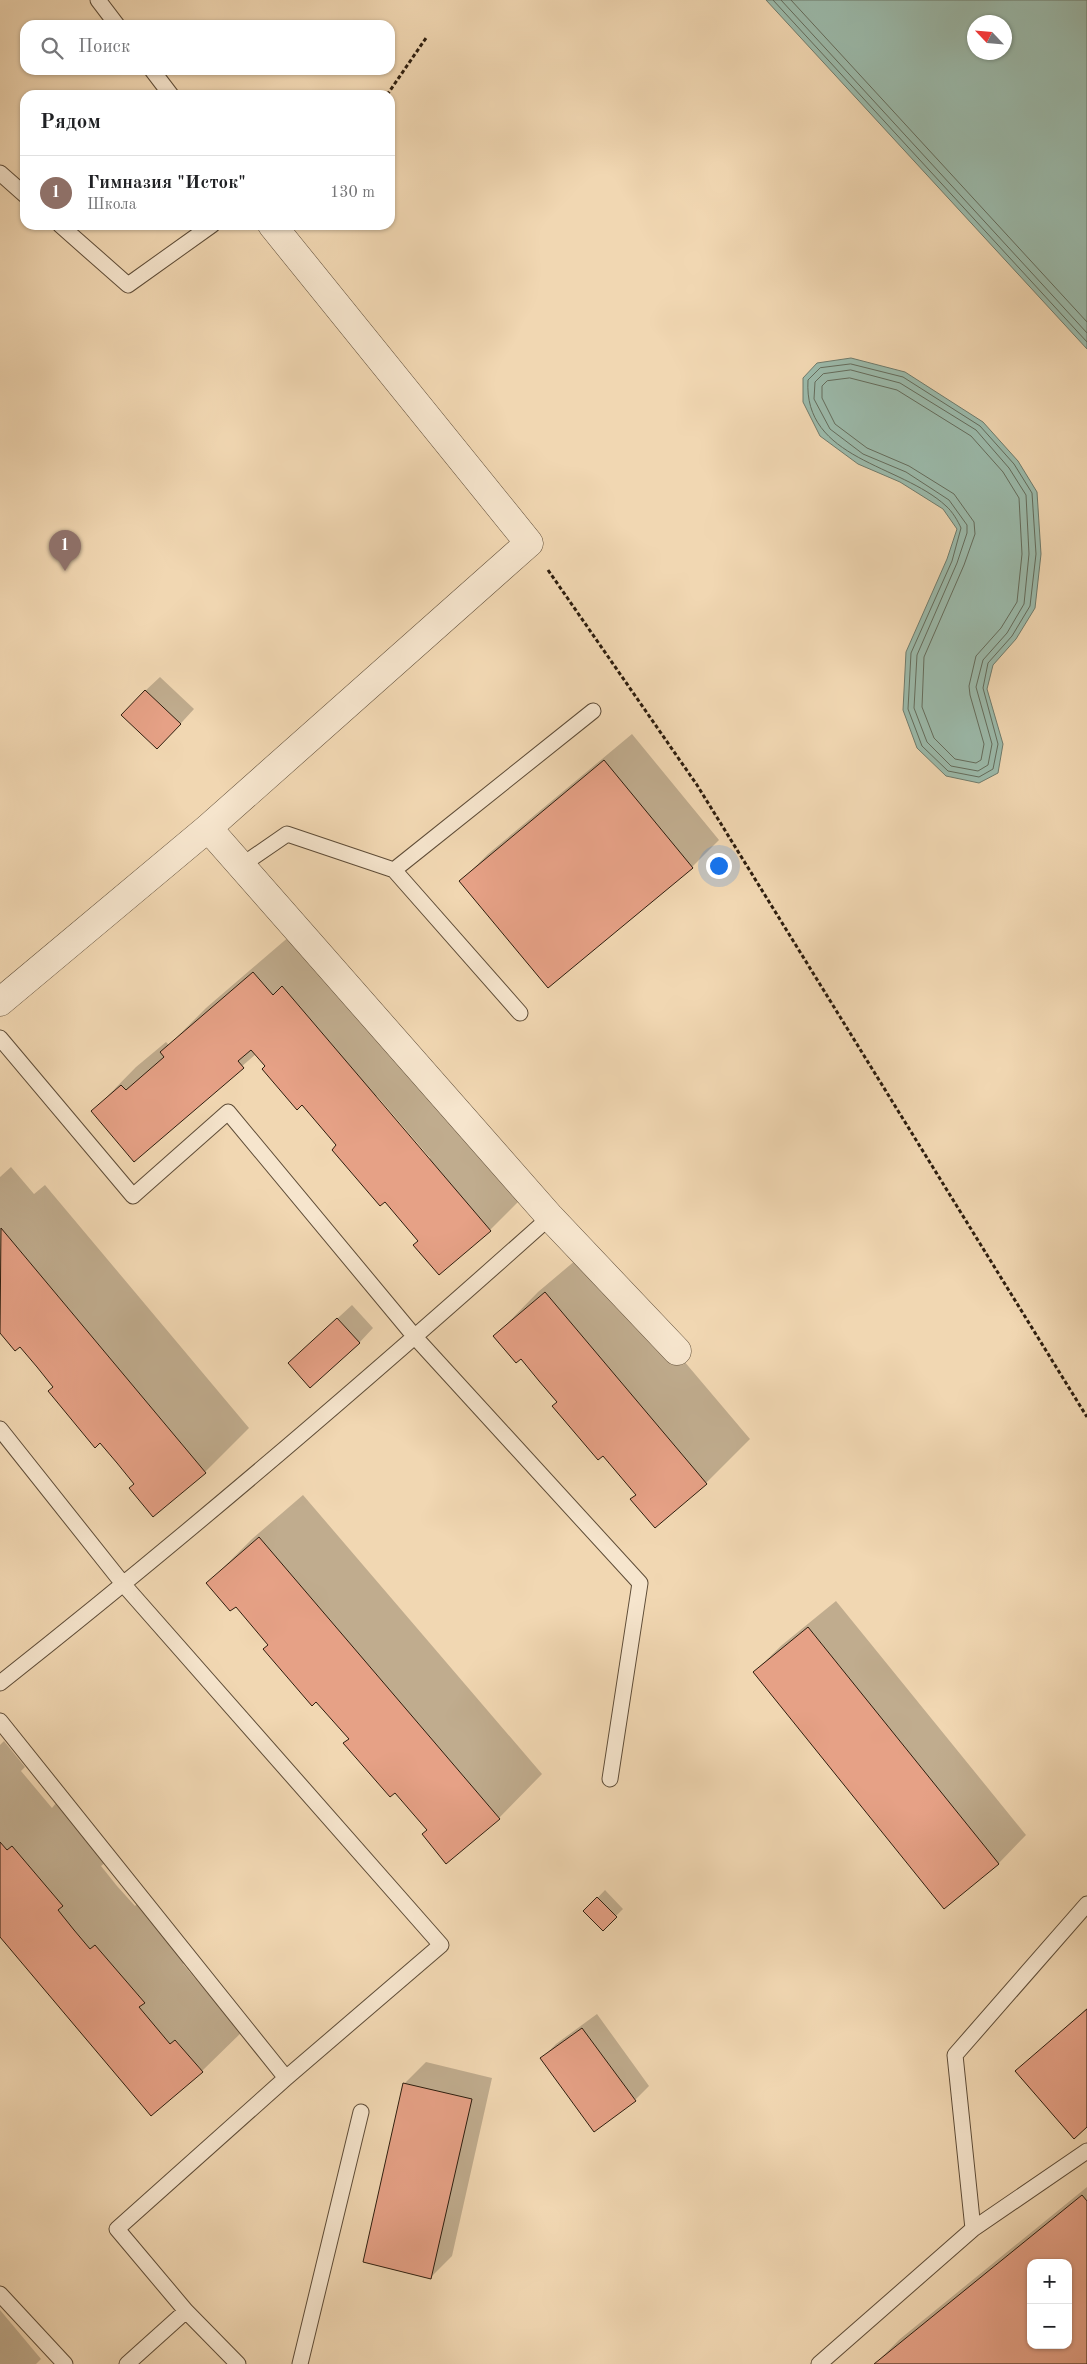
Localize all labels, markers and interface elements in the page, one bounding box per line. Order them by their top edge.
north arrow [967,15,1012,60]
search box [20,20,395,75]
icon: search [38,34,66,62]
text: Поиск [78,38,130,57]
text: Рядом [40,112,101,133]
text: Гимназия "Исток" [87,174,246,193]
text: 1 [51,185,61,201]
text: 130 m [330,185,375,201]
text: Школа [87,197,137,213]
pin: 1 [49,530,81,571]
your location [706,853,732,879]
map controls [1027,2259,1072,2349]
button: + [1027,2259,1072,2304]
button: − [1027,2304,1072,2349]

